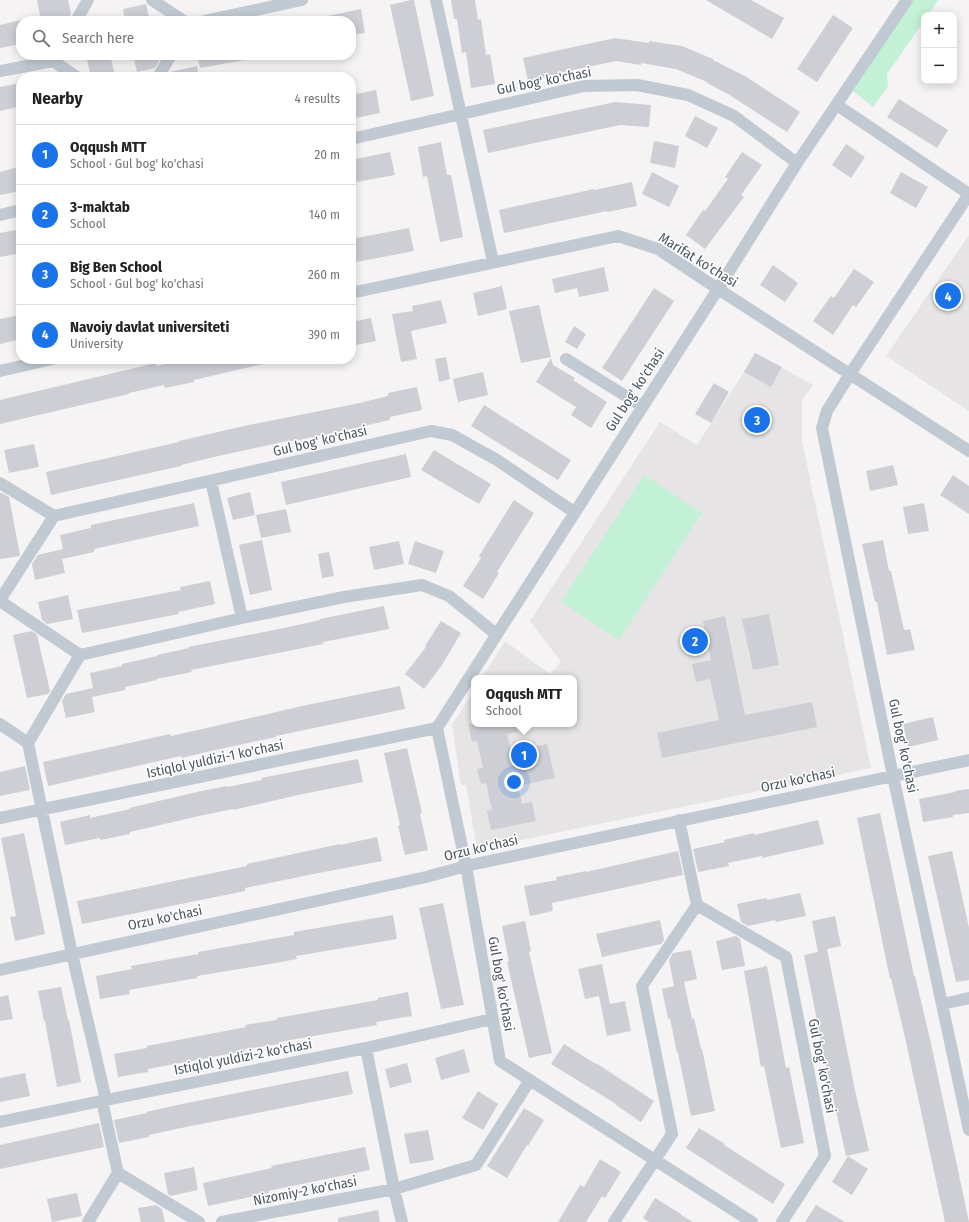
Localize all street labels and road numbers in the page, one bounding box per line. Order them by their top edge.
street label: Gul bog' ko'chasi [495,64,593,98]
street label: Marifat ko'chasi [655,229,741,291]
street label: Gul bog' ko'chasi [602,345,668,435]
street label: Gul bog' ko'chasi [271,422,369,460]
street label: Gul bog' ko'chasi [885,697,921,795]
street label: Istiqlol yuldizi-1 ko'chasi [145,736,285,782]
street label: Orzu ko'chasi [759,764,837,796]
street label: Orzu ko'chasi [442,831,520,865]
street label: Orzu ko'chasi [126,902,204,934]
street label: Gul bog' ko'chasi [484,935,518,1033]
street label: Gul bog' ko'chasi [805,1017,839,1115]
street label: Istiqlol yuldizi-2 ko'chasi [173,1035,313,1079]
street label: Nizomiy-2 ko'chasi [252,1173,358,1209]

